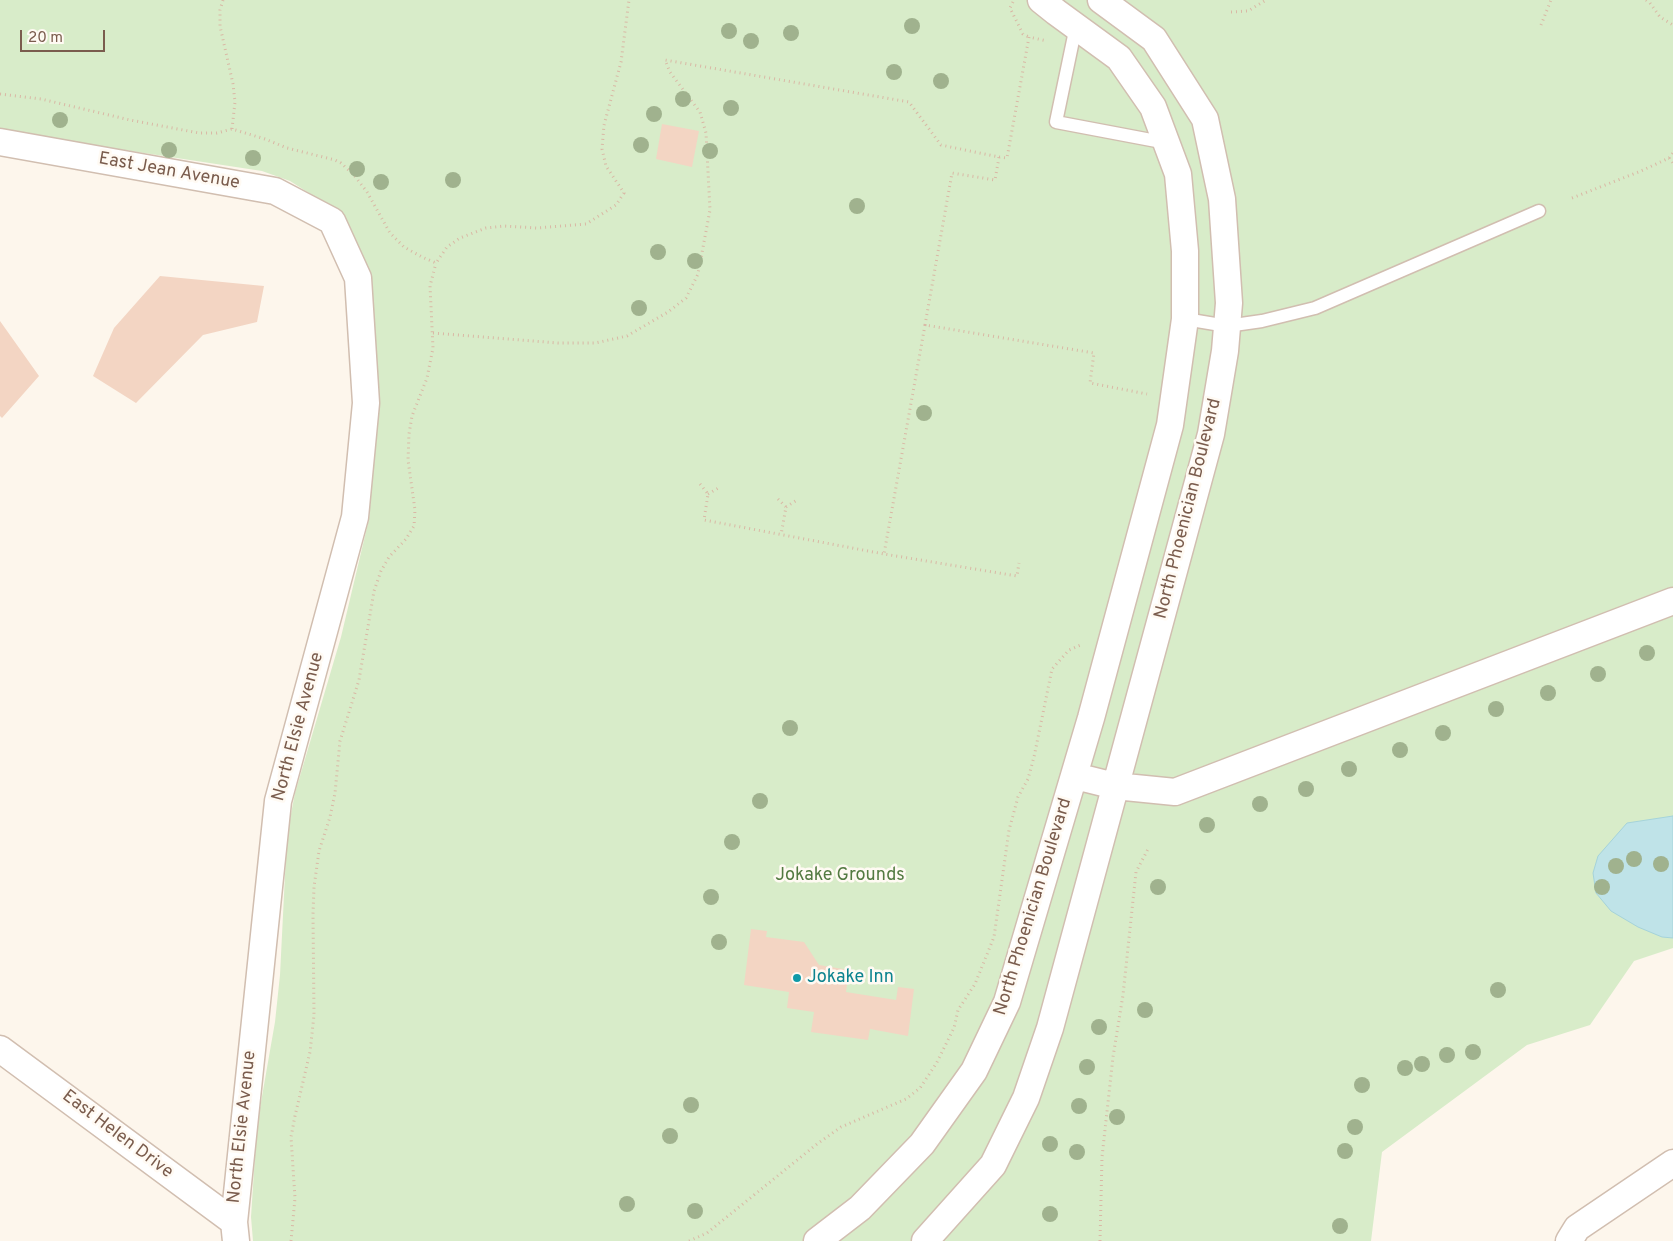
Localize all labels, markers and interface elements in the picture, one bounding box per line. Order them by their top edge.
scale bar [22,20,108,52]
text: 20 m [28,29,63,48]
street label: East Jean Avenue [97,149,241,195]
street label: North Phoenician Boulevard [1151,396,1227,622]
street label: North Elsie Avenue [269,650,329,804]
street label: North Phoenician Boulevard [991,796,1077,1018]
park label: Jokake Grounds [775,865,905,887]
place label: Jokake Inn [807,967,894,989]
marker: Jokake Inn [791,972,803,984]
street label: North Elsie Avenue [224,1050,262,1204]
street label: East Helen Drive [57,1086,177,1184]

